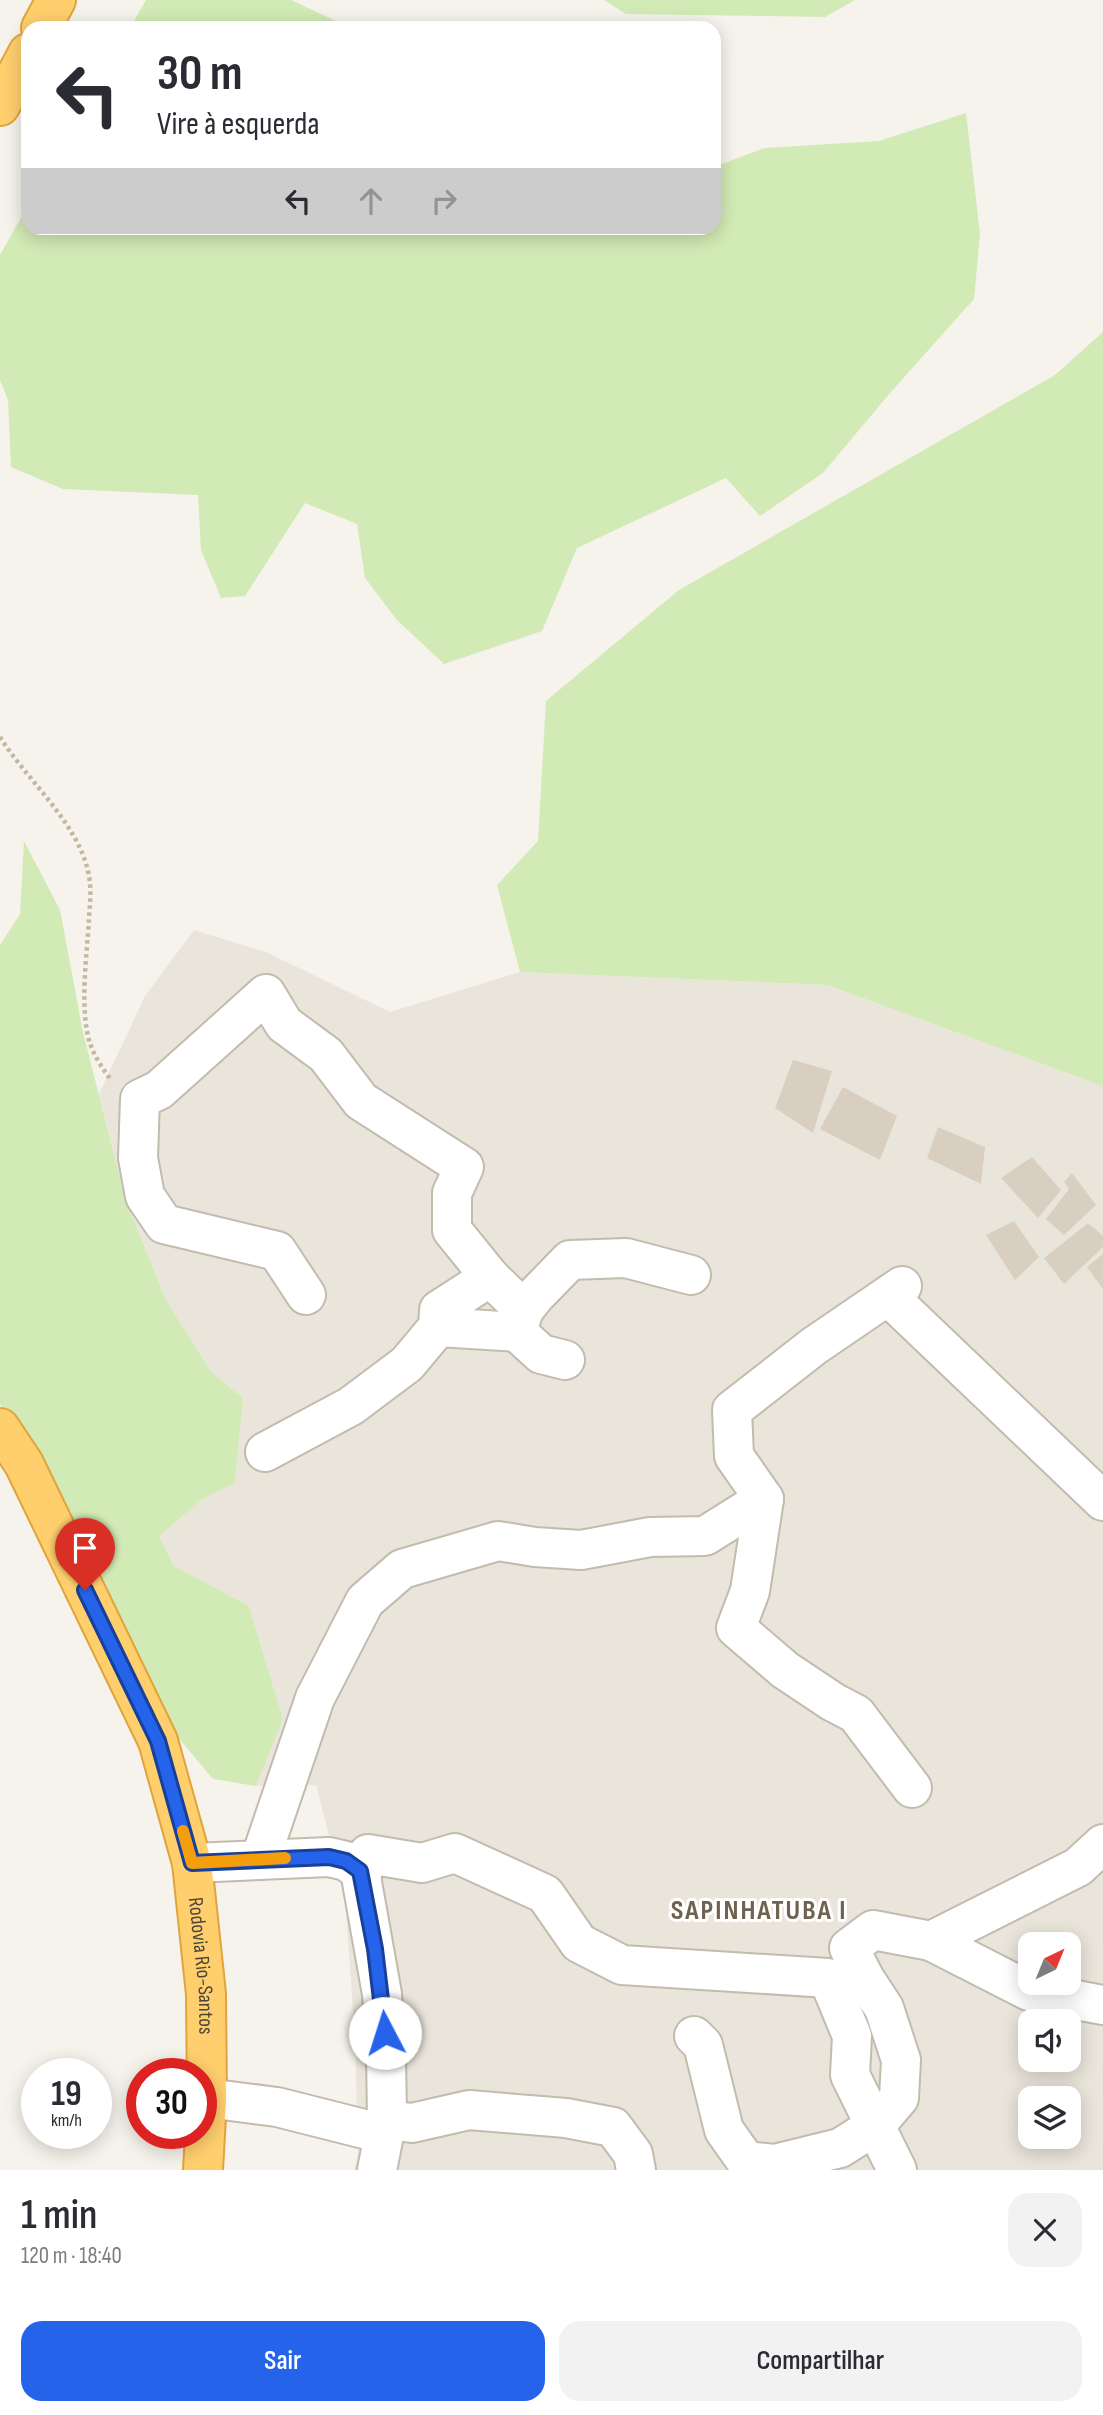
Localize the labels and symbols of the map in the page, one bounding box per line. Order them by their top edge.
pin [55,1518,115,1590]
district label: SAPINHATUBA I [671,1894,847,1927]
street label: Rodovia Rio-Santos [183,1896,219,2035]
north arrow [1018,1932,1082,1995]
position arrow [348,1996,422,2070]
speed limit sign: 30 [126,2058,217,2149]

